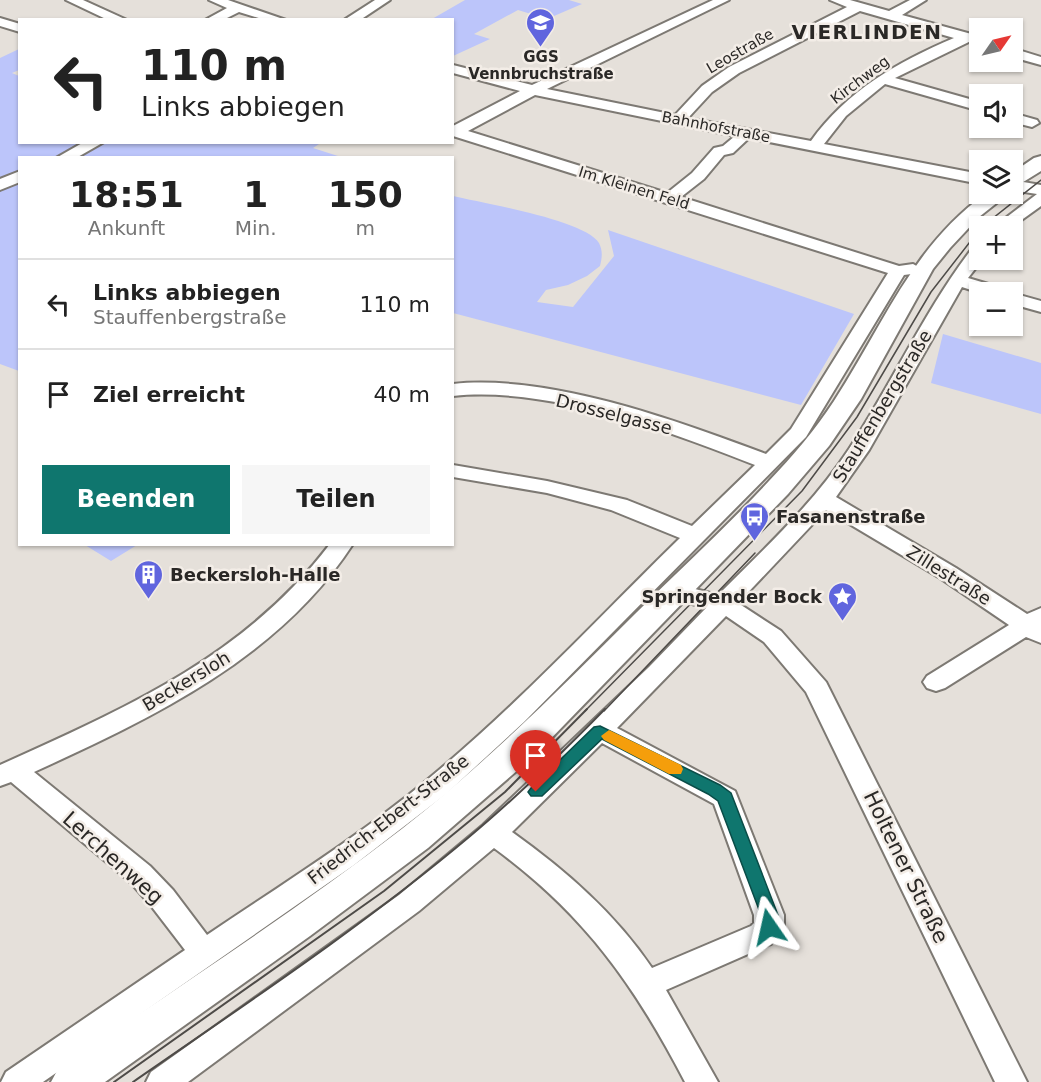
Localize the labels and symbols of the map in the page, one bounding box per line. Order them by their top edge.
school or university icon: GGS Vennbruchstraße [525,6,557,48]
north arrow [969,18,1023,72]
district label: VIERLINDEN [792,20,942,44]
street label: Leostraße [703,25,777,77]
place label: GGS Vennbruchstraße [468,48,614,83]
street label: Kirchweg [827,52,893,108]
street label: Bahnhofstraße [660,108,772,146]
street label: Im Kleinen Feld [576,163,692,213]
street label: Stauffenbergstraße [828,326,936,486]
street label: Drosselgasse [554,389,674,439]
bus stop icon: Fasanenstraße [739,500,771,542]
place label: Fasanenstraße [776,506,926,527]
street label: Zillestraße [903,541,995,609]
building icon: Beckersloh-Halle [133,558,165,600]
place label: Beckersloh-Halle [170,564,340,585]
place icon: Springender Bock [827,580,859,622]
place label: Springender Bock [641,586,823,607]
street label: Beckersloh [138,647,234,715]
pin [510,730,561,792]
street label: Friedrich-Ebert-Straße [303,750,473,888]
street label: Holtener Straße [859,787,953,947]
street label: Lerchenweg [58,807,168,909]
position arrow [737,895,801,959]

